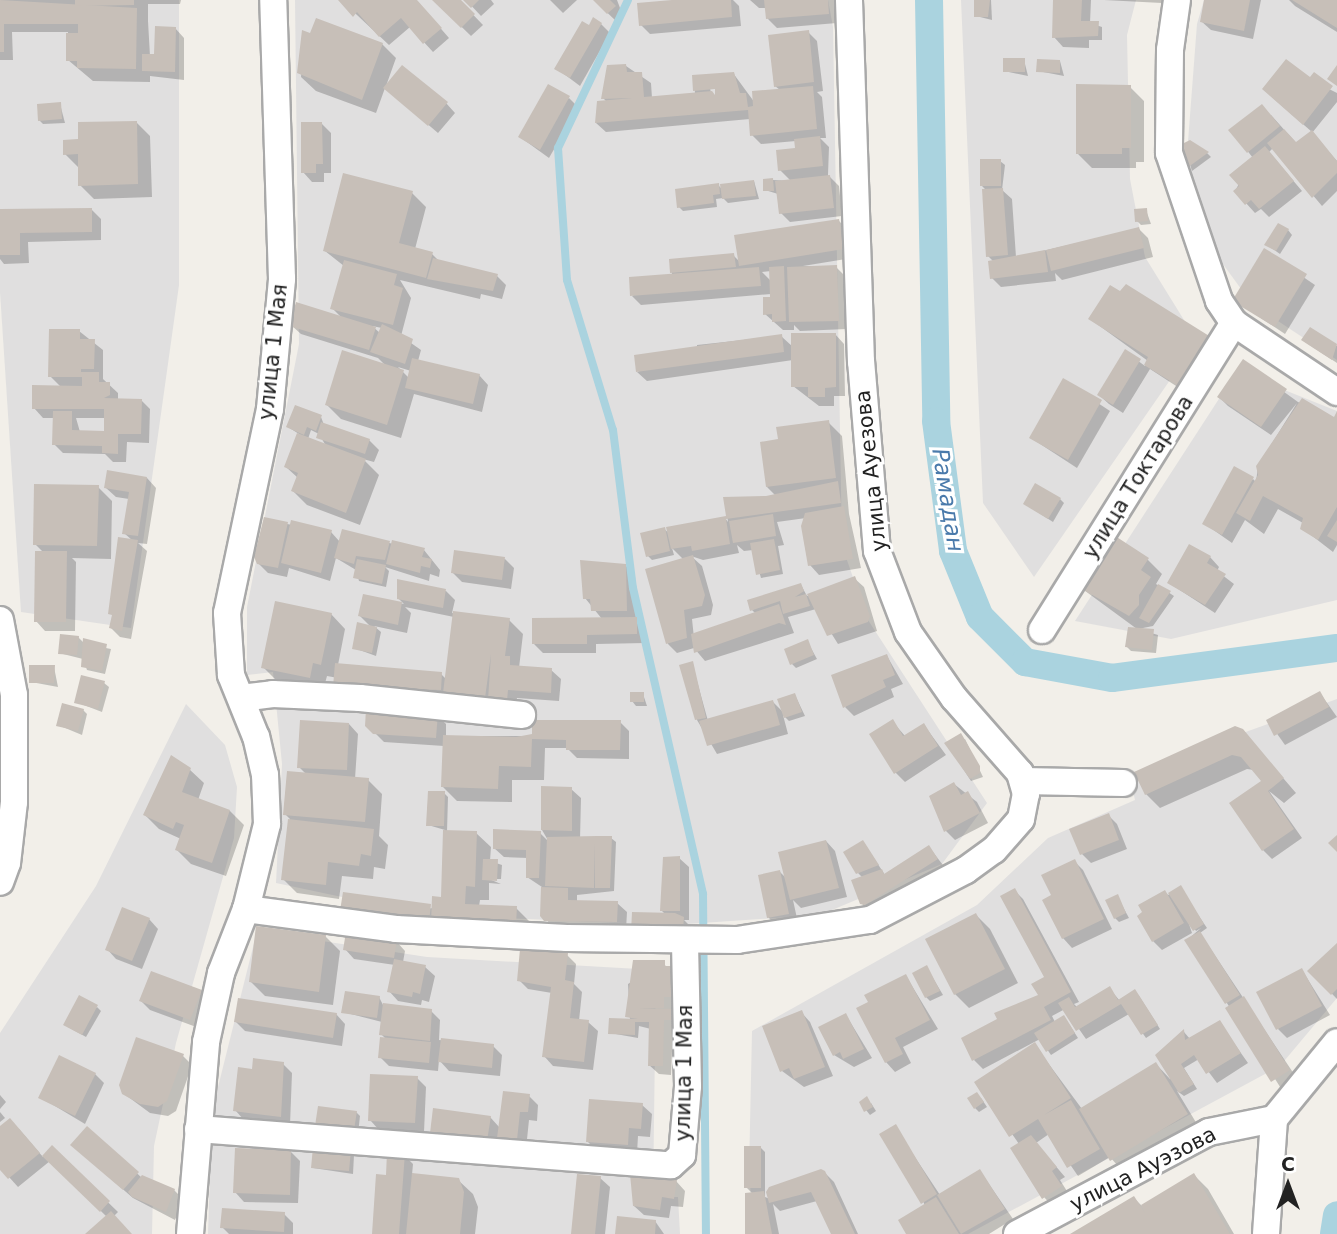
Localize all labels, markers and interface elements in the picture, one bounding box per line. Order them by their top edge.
street label: улица 1 Мая [253,283,293,421]
street label: улица Ауезова [850,389,892,553]
street label: улица Токтарова [1077,391,1199,563]
water label: Рамадан [926,446,970,554]
street label: улица 1 Мая [670,1004,698,1142]
street label: улица Ауэзова [1066,1121,1220,1217]
north arrow [1253,1150,1323,1220]
text: С [1281,1153,1295,1175]

